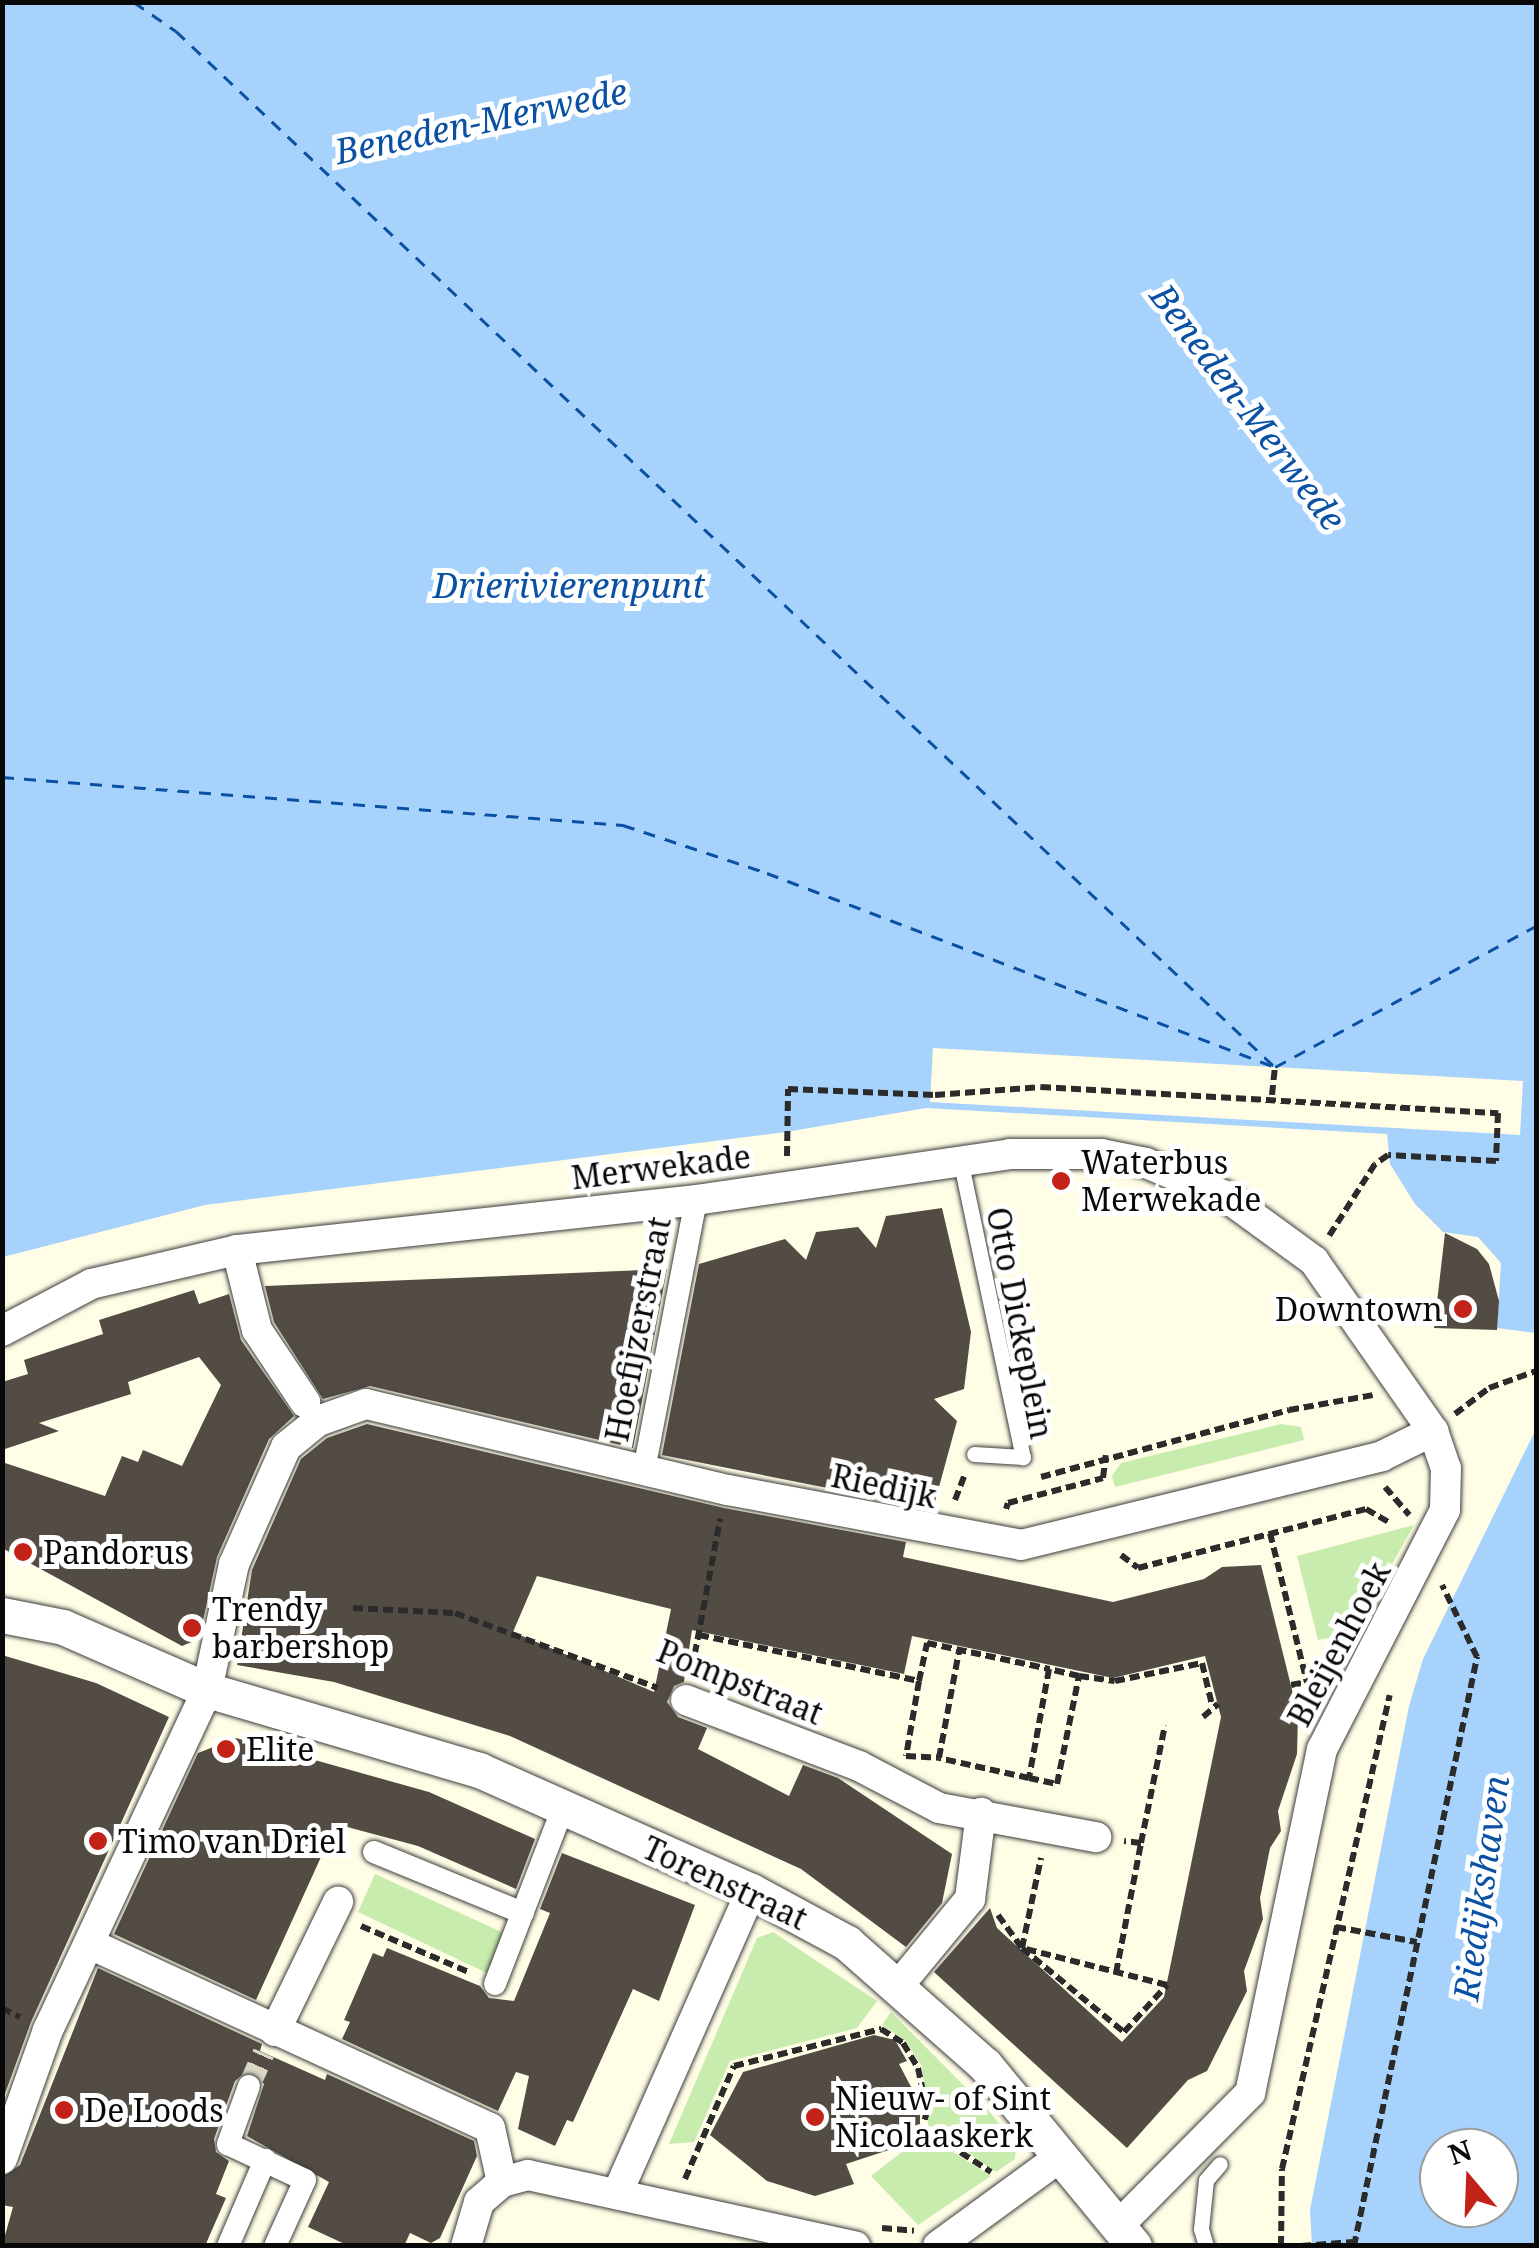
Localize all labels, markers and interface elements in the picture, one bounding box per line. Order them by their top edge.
water label: Beneden-Merwede [331,70,631,172]
water label: Beneden-Merwede [1142,276,1354,538]
water label: Drierivierenpunt [433,564,705,606]
street label: Merwekade [569,1137,753,1197]
place label: Waterbus Merwekade [1081,1144,1261,1219]
marker: Waterbus Merwekade [1050,1170,1072,1192]
street label: Otto Dickeplein [979,1204,1061,1442]
street label: Hoefijzerstraat [597,1214,679,1444]
place label: Downtown [1275,1290,1443,1328]
marker: Downtown [1452,1298,1474,1320]
street label: Riedijk [828,1456,940,1516]
place label: Pandorus [43,1533,189,1571]
marker: Pandorus [12,1541,34,1563]
street label: Bleijenhoek [1280,1555,1398,1733]
place label: Trendy barbershop [212,1591,389,1666]
marker: Trendy barbershop [181,1617,203,1639]
street label: Pompstraat [652,1631,828,1733]
place label: Elite [246,1730,314,1768]
marker: Elite [215,1738,237,1760]
water label: Riedijkshaven [1444,1773,1518,2003]
place label: Timo van Driel [118,1822,346,1860]
street label: Torenstraat [637,1828,813,1938]
marker: Timo van Driel [87,1830,109,1852]
place label: Nieuw- of Sint Nicolaaskerk [835,2080,1051,2155]
place label: De Loods [84,2091,224,2129]
marker: De Loods [53,2099,75,2121]
marker: Nieuw- of Sint Nicolaaskerk [804,2106,826,2128]
north arrow [1419,2128,1519,2228]
text: N [1443,2130,1477,2173]

